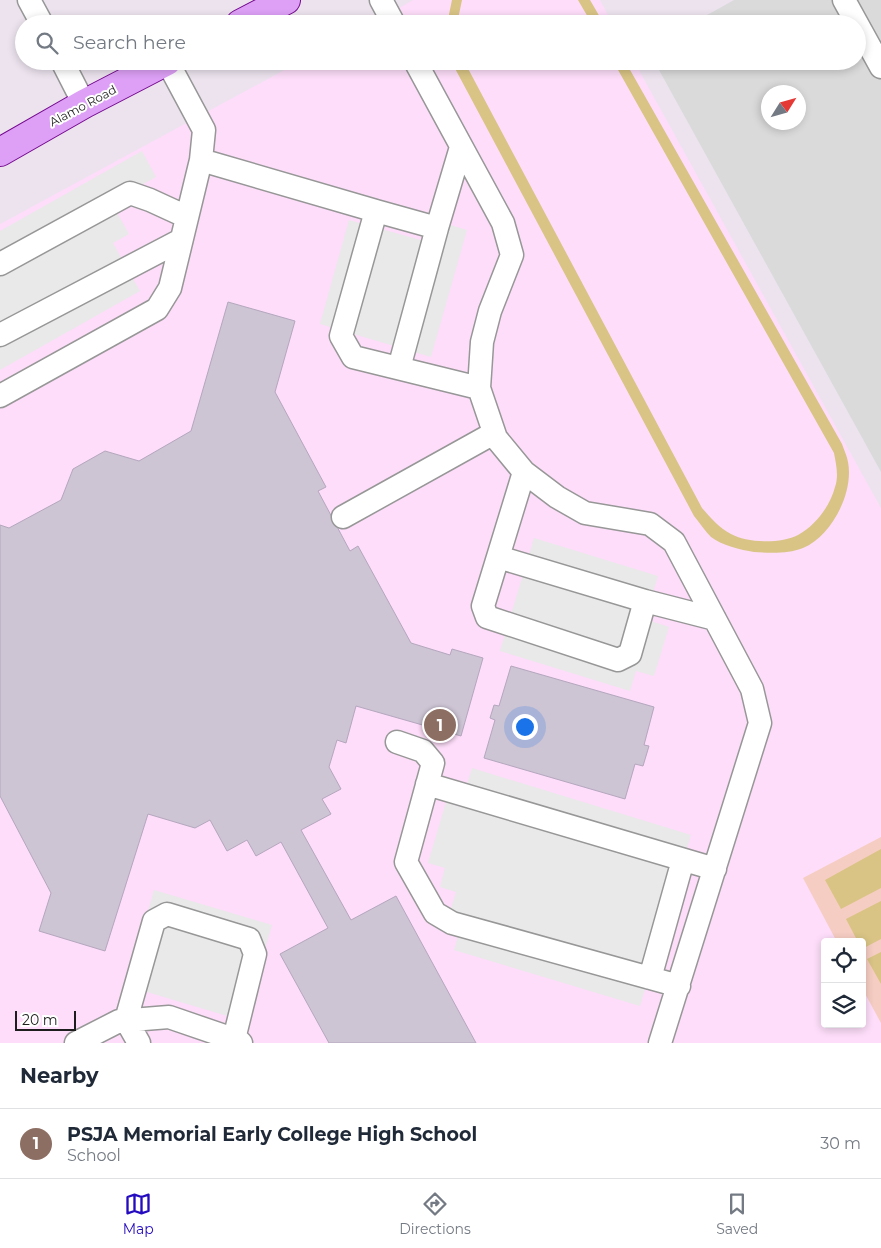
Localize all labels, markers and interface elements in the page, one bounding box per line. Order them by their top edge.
search box [15,15,866,70]
icon: search [33,29,61,57]
text: Search here [73,31,186,54]
street label: Alamo Road [47,82,119,129]
north arrow [761,85,806,130]
pin: 1 [424,706,456,744]
your location [512,714,538,740]
map controls [821,938,866,1028]
button: locate [821,938,866,983]
button: layers [821,983,866,1028]
scale bar [15,1008,76,1031]
text: 20 m [22,1011,58,1029]
text: Nearby [20,1063,99,1088]
text: PSJA Memorial Early College High School [67,1123,477,1146]
text: 1 [33,1134,39,1153]
text: 30 m [820,1134,861,1153]
text: School [67,1146,121,1165]
tab: Map [123,1190,154,1238]
tab: Directions [399,1190,471,1238]
tab: Saved [716,1190,758,1238]

